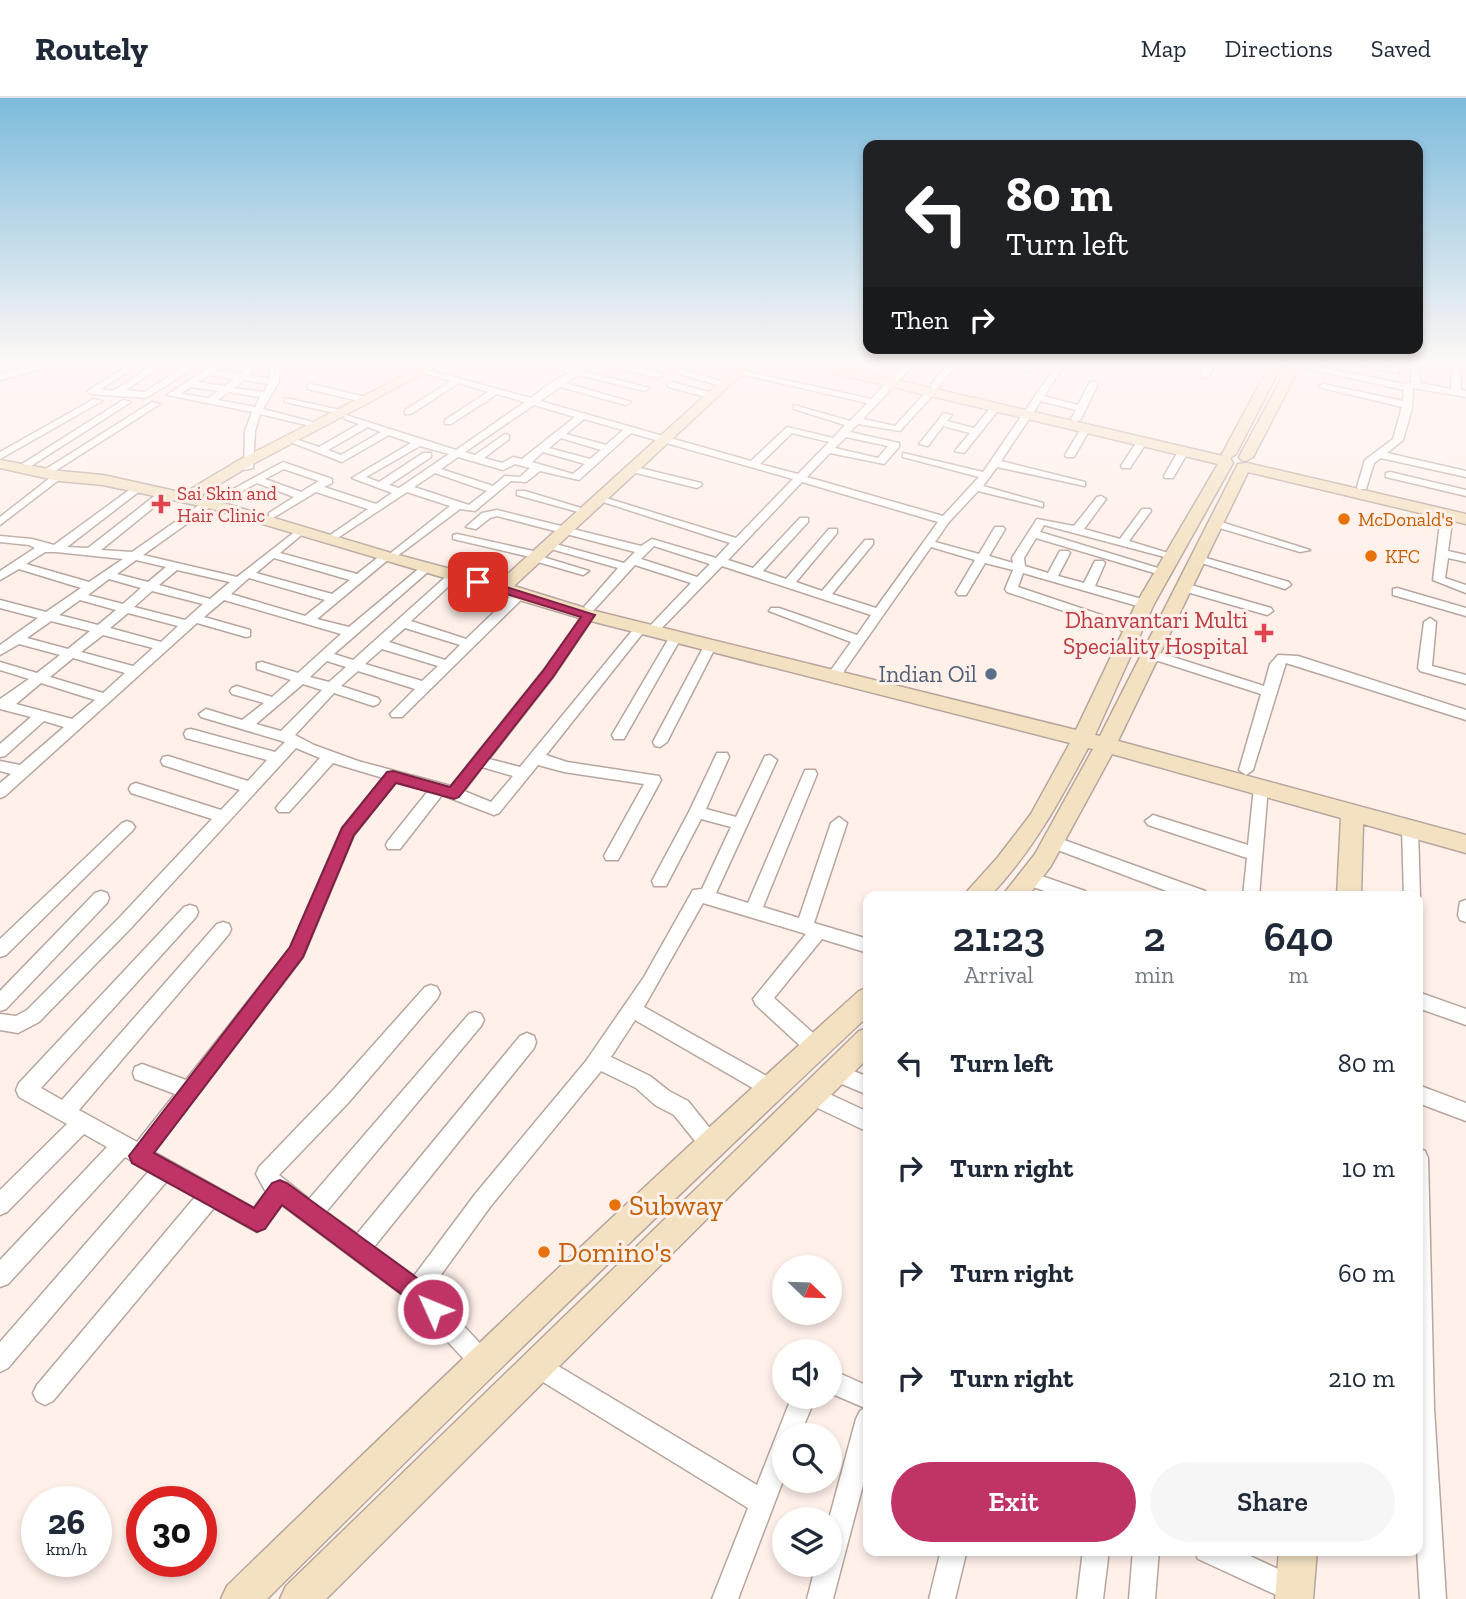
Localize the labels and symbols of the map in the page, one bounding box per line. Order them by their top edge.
place label: Sai Skin and Hair Clinic [177,482,278,527]
marker: Sai Skin and Hair Clinic [151,494,171,514]
place label: McDonald's [1358,508,1453,531]
marker: McDonald's [1336,511,1352,527]
place label: KFC [1385,545,1420,568]
marker: KFC [1363,548,1379,564]
pin [448,552,508,612]
place label: Dhanvantari Multi Speciality Hospital [1063,606,1248,660]
marker: Dhanvantari Multi Speciality Hospital [1254,623,1274,643]
place label: Indian Oil [879,660,977,688]
marker: Indian Oil [983,666,999,682]
place label: Subway [629,1189,724,1222]
marker: Subway [607,1197,623,1213]
place label: Domino's [558,1236,672,1269]
marker: Domino's [536,1244,552,1260]
north arrow [772,1255,842,1325]
position arrow [396,1272,470,1346]
speed limit sign: 30 [126,1486,217,1577]

